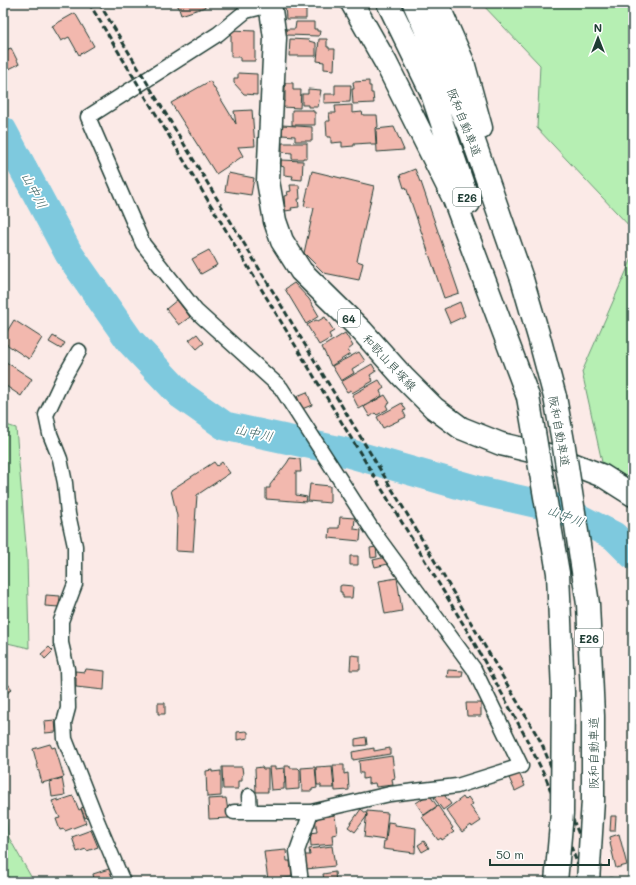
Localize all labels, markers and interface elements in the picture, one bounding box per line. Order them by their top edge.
north arrow [578,18,618,58]
text: N [594,20,602,35]
street label: 阪和自動車道 [444,86,486,158]
water label: 山中川 [18,169,52,211]
road number: E26 [453,188,481,206]
road number: 64 [338,309,360,327]
street label: 和歌山貝塚線 [360,330,420,394]
street label: 阪和自動車道 [546,394,574,468]
water label: 山中川 [233,420,275,444]
water label: 山中川 [545,500,587,530]
road number: E26 [575,629,603,647]
street label: 阪和自動車道 [585,717,601,789]
scale bar [490,841,609,867]
text: 50 m [496,846,524,862]

